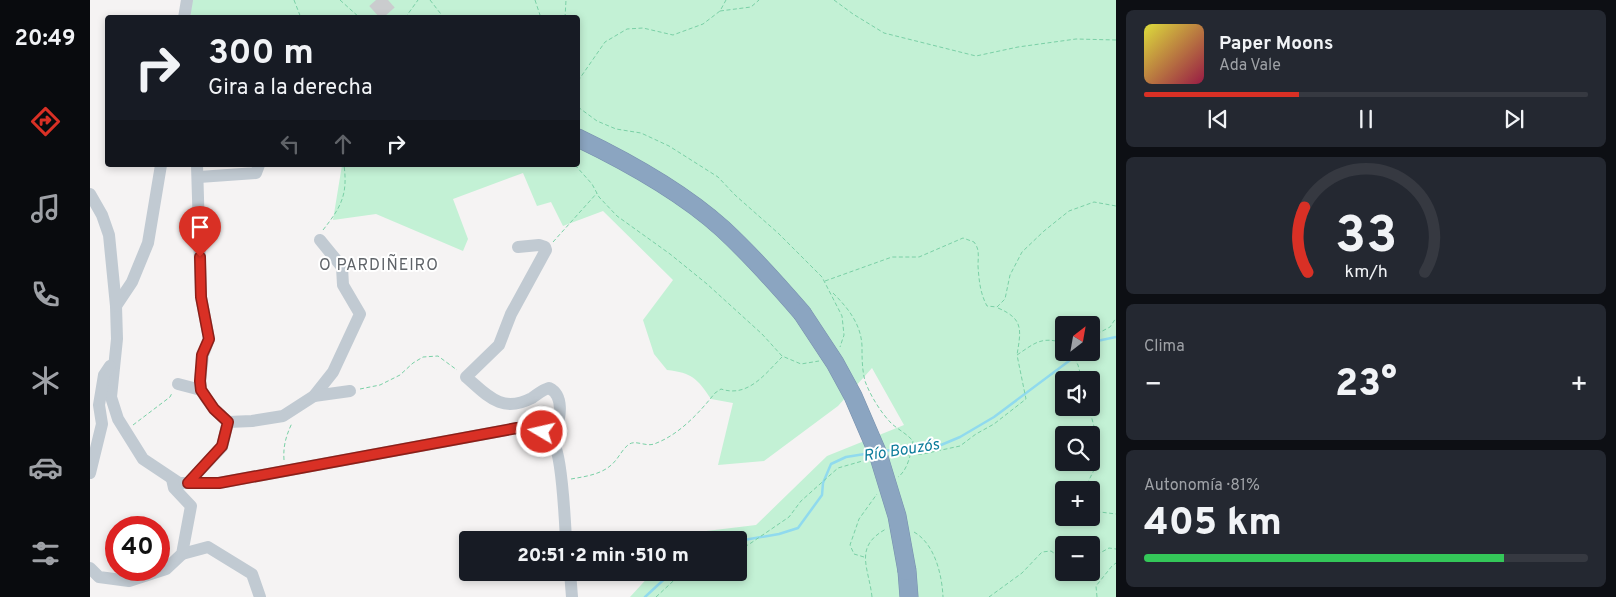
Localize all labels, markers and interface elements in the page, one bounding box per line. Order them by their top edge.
text: 20:49 [15,26,75,53]
text: 300 m [208,32,314,76]
text: Paper Moons [1219,32,1333,56]
icon: right [125,35,190,100]
text: Ada Vale [1219,56,1281,76]
text: Gira a la derecha [208,75,373,102]
icon: directions [28,104,63,139]
icon: previous [1204,105,1232,133]
icon: pause [1352,105,1380,133]
icon: next [1500,105,1528,133]
icon: left [276,130,304,158]
icon: ahead [329,130,357,158]
icon: right [382,130,410,158]
icon: music [28,191,63,226]
text: 33 [1335,205,1397,271]
pin [179,206,221,257]
icon: arrive [186,213,214,241]
district label: O PARDIÑEIRO [319,253,439,276]
text: km/h [1344,261,1388,284]
icon: phone [28,277,63,312]
north arrow [1055,316,1100,361]
map controls [1055,316,1100,581]
text: Clima [1144,337,1185,357]
text: 23° [1335,361,1397,410]
icon: climate [28,363,63,398]
text: − [1144,368,1162,404]
text: + [1570,368,1588,404]
button: sound [1055,371,1100,416]
position arrow [515,405,567,457]
button: search [1055,426,1100,471]
water label: Río Bouzós [862,435,942,467]
icon: car [28,450,63,485]
text: Autonomía · 81% [1144,476,1260,496]
button: + [1055,481,1100,526]
text: 405 km [1144,500,1282,549]
speed limit sign: 40 [105,516,170,581]
icon: filters [28,536,63,571]
button: − [1055,536,1100,581]
text: 20:51 · 2 min · 510 m [517,544,689,568]

